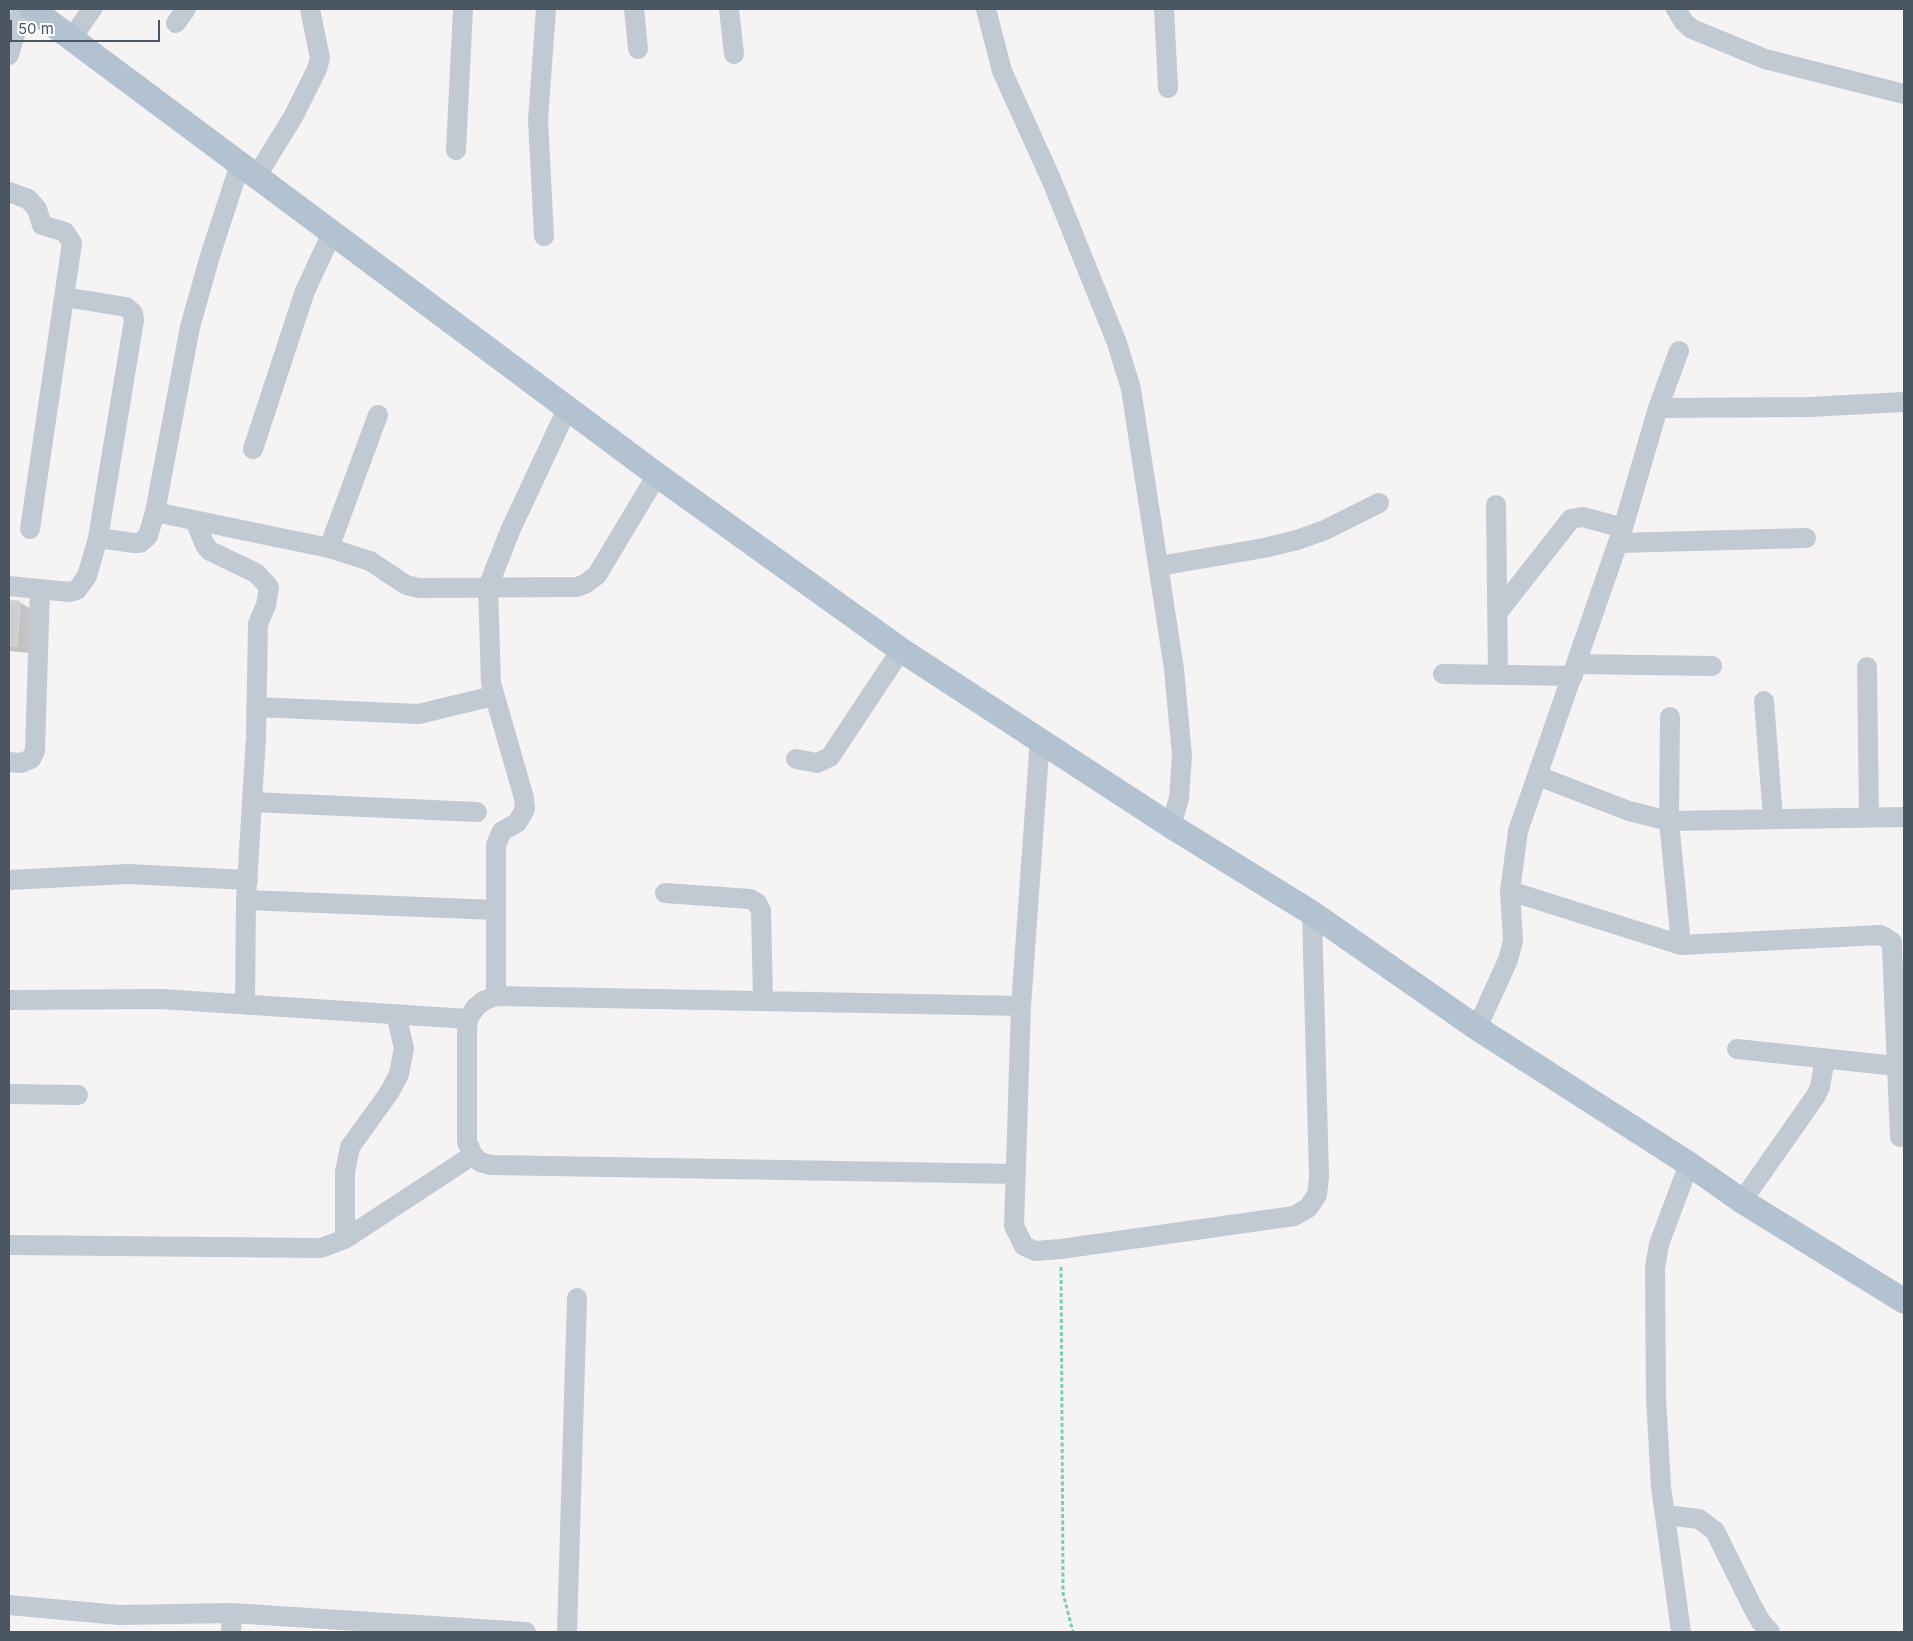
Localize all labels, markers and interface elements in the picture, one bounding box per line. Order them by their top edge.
scale bar [12,10,162,42]
text: 50 m [18,19,54,38]

